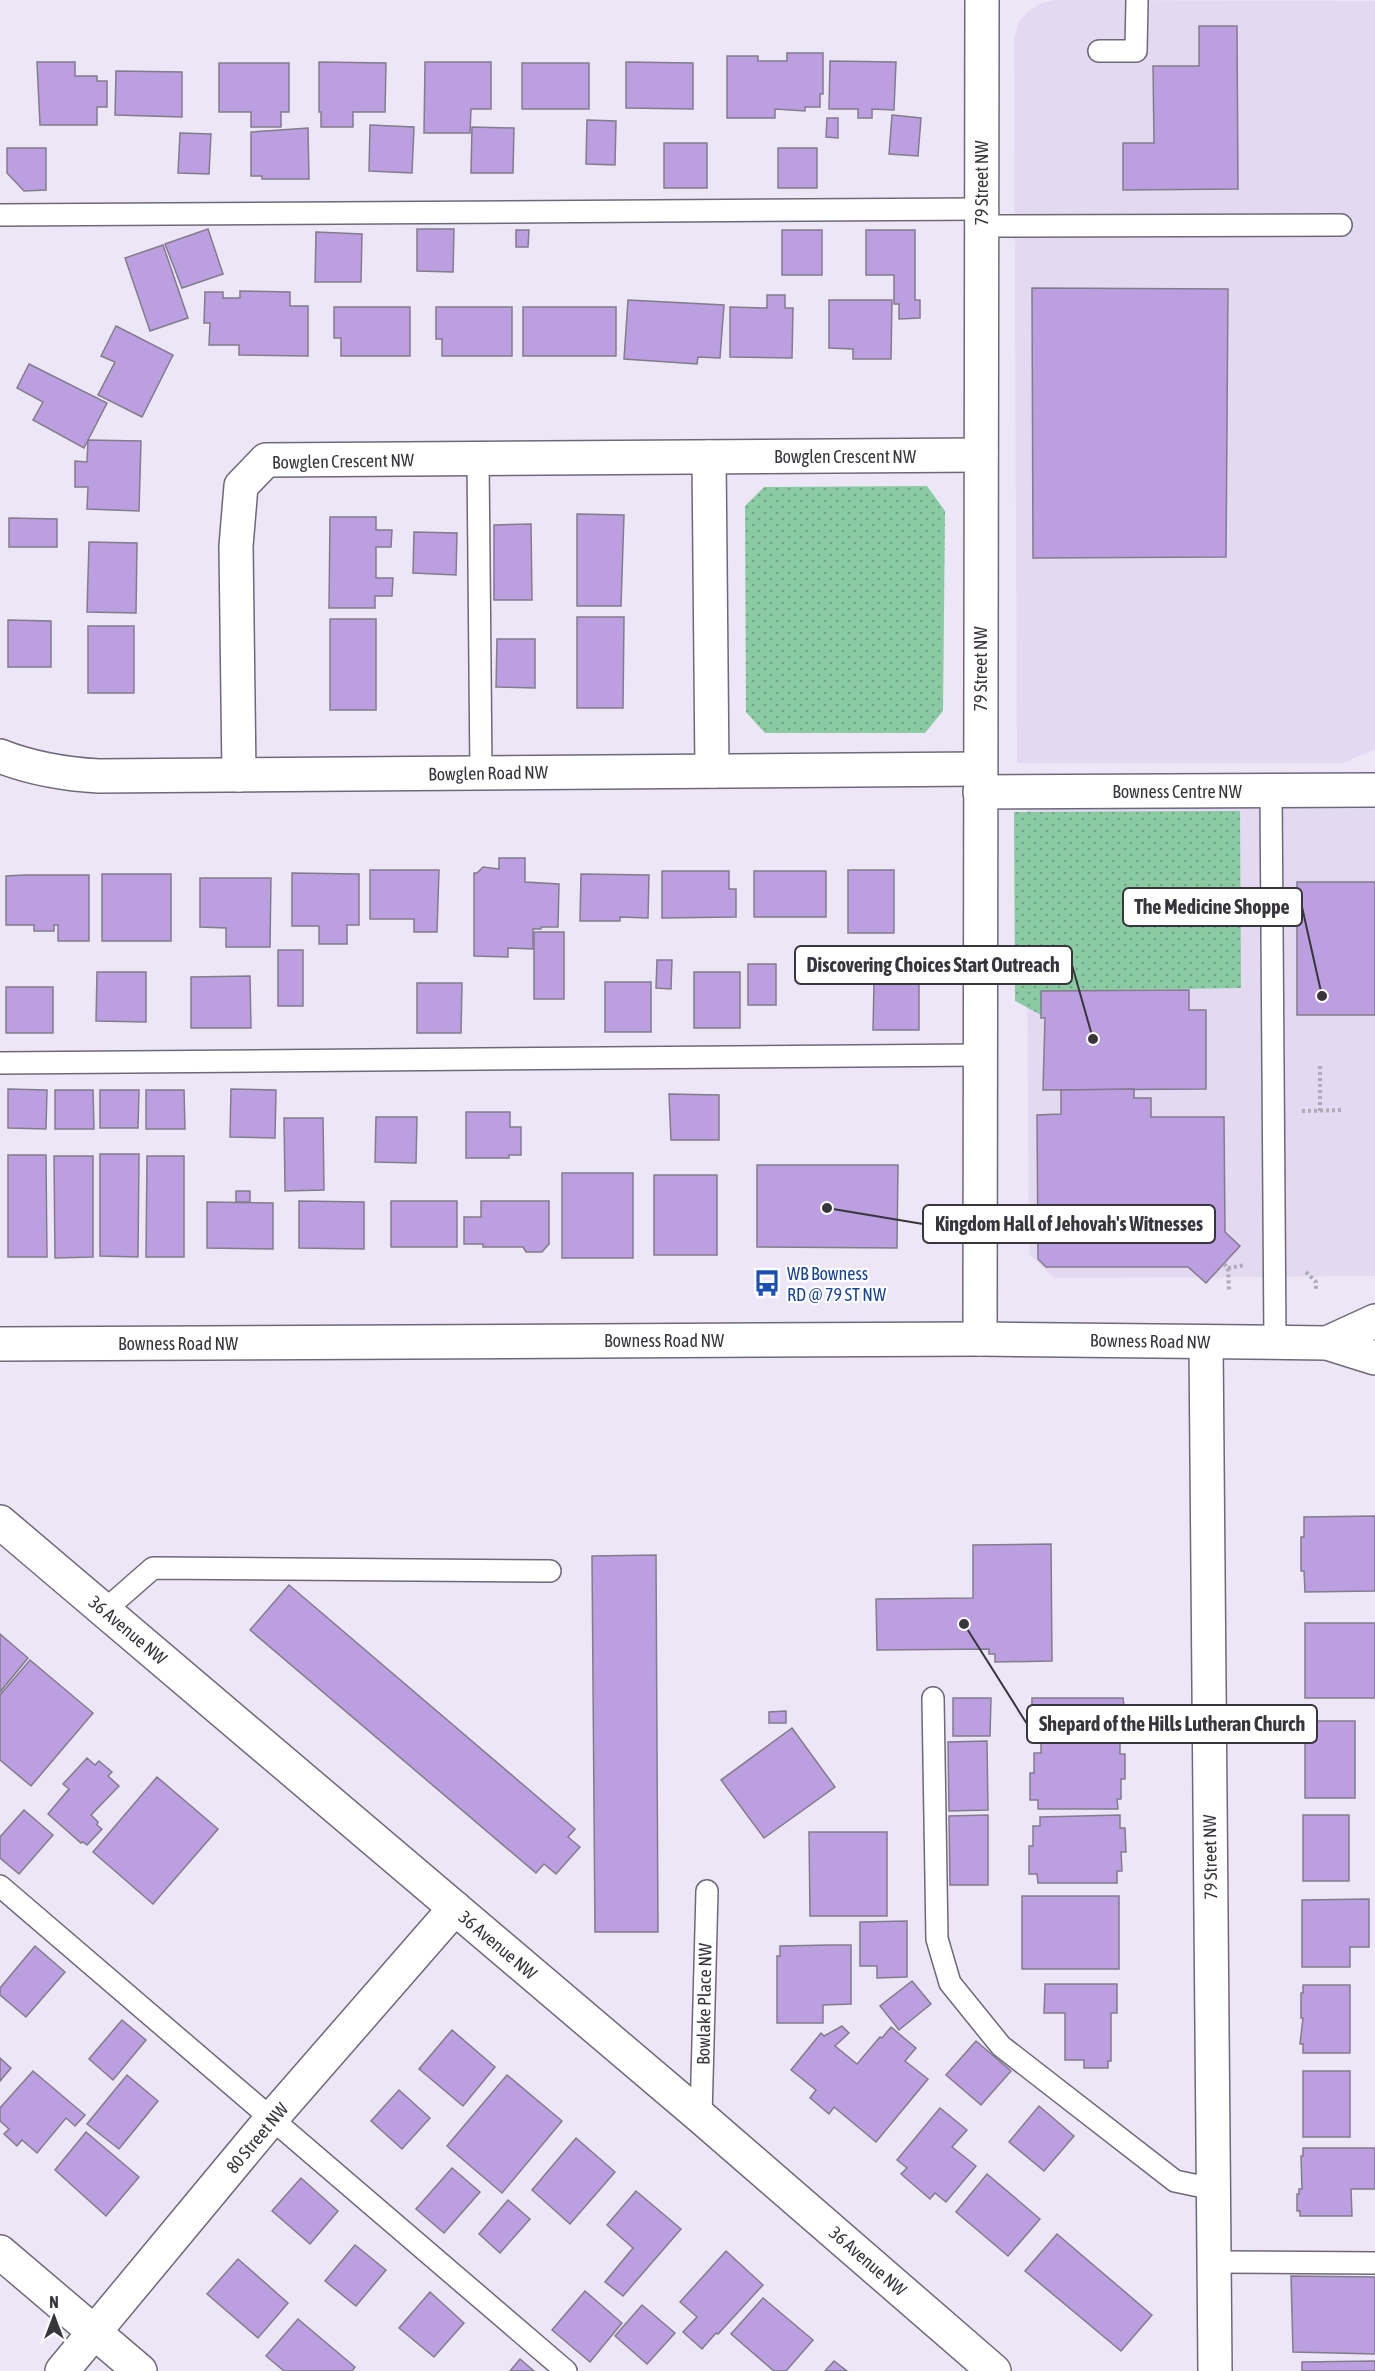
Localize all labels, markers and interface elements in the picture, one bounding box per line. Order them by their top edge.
street label: 79 Street NW [971,140,992,226]
street label: Bowglen Crescent NW [774,446,916,467]
street label: Bowglen Crescent NW [272,449,414,473]
street label: 79 Street NW [970,626,991,712]
street label: Bowglen Road NW [428,761,548,785]
street label: Bowness Centre NW [1112,781,1242,802]
callout: The Medicine Shoppe [1123,888,1302,926]
text: The Medicine Shoppe [1134,895,1290,918]
callout: Discovering Choices Start Outreach [795,946,1072,984]
text: Discovering Choices Start Outreach [806,953,1060,976]
callout: Kingdom Hall of Jehovah's Witnesses [923,1205,1215,1243]
text: Kingdom Hall of Jehovah's Witnesses [935,1212,1203,1235]
place label: WB Bowness RD @ 79 ST NW [787,1263,886,1305]
bus stop icon: WB Bowness RD @ 79 ST NW [752,1268,782,1298]
street label: Bowness Road NW [1090,1329,1210,1353]
street label: Bowness Road NW [604,1330,724,1351]
street label: Bowness Road NW [118,1333,238,1354]
street label: 36 Avenue NW [85,1591,171,1669]
callout: Shepard of the Hills Lutheran Church [1027,1705,1317,1743]
text: Shepard of the Hills Lutheran Church [1039,1712,1305,1735]
street label: 79 Street NW [1199,1814,1221,1900]
street label: 36 Avenue NW [455,1906,541,1984]
street label: Bowlake Place NW [692,1943,716,2065]
street label: 80 Street NW [222,2099,292,2177]
street label: 36 Avenue NW [825,2222,911,2300]
north arrow [24,2287,84,2347]
text: N [49,2293,59,2311]

